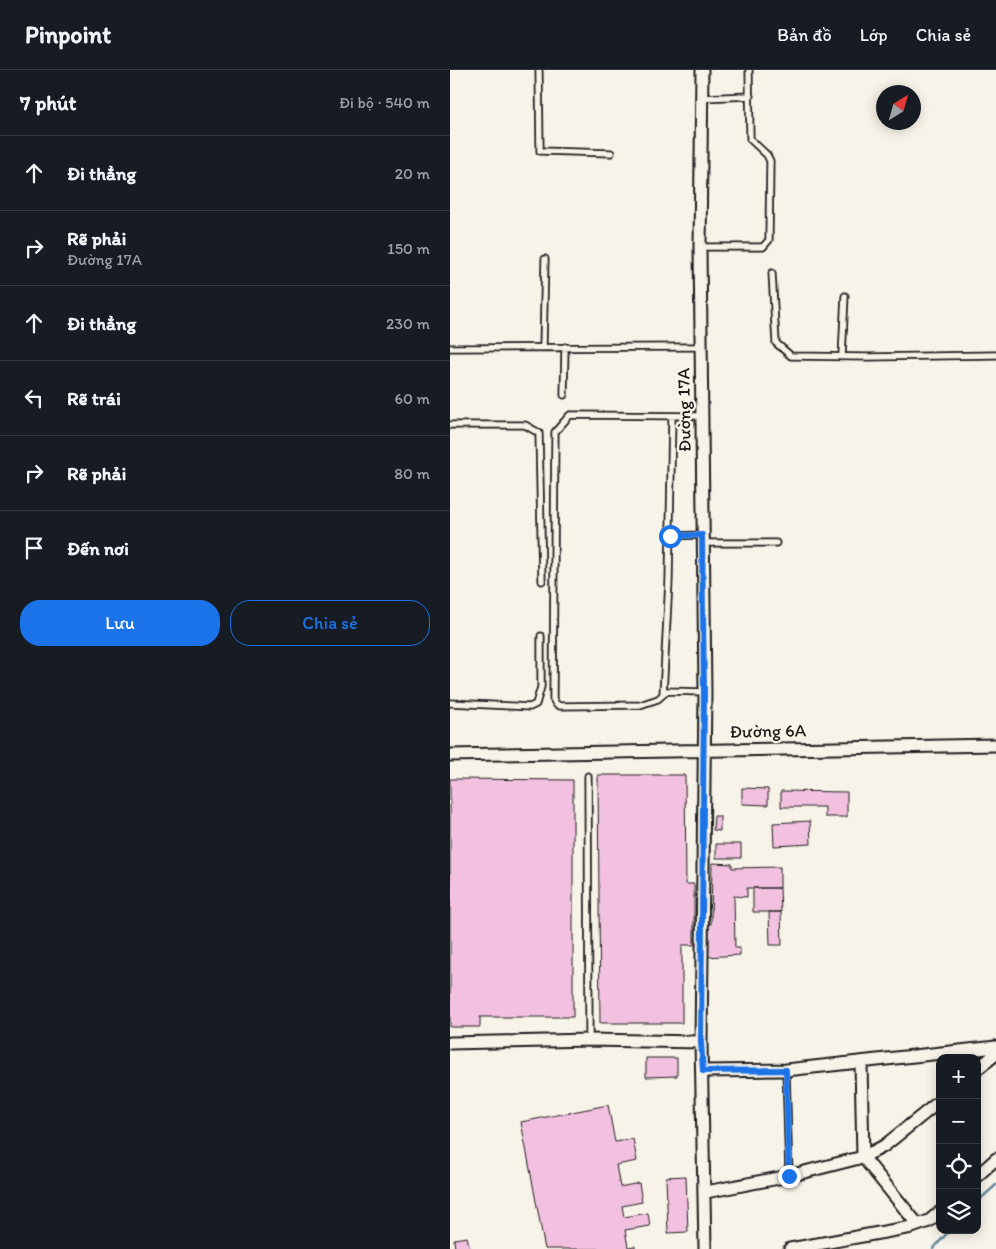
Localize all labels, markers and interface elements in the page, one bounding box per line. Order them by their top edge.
text: Pinpoint [25,20,111,49]
text: Bản đồ [777,24,832,46]
text: Lớp [860,24,888,46]
text: Chia sẻ [916,24,971,46]
north arrow [876,85,921,130]
text: 7 phút [20,90,77,115]
text: Đi bộ · 540 m [339,93,430,112]
icon: ahead [20,159,48,187]
text: Đi thẳng [67,162,136,185]
text: 20 m [395,164,430,183]
text: Rẽ phải [67,227,126,250]
icon: right [20,234,48,262]
text: 150 m [387,239,430,258]
text: Đường 17A [67,250,142,269]
icon: ahead [20,309,48,337]
text: Đi thẳng [67,312,136,335]
text: 230 m [386,314,430,333]
street label: Đường 17A [672,367,696,452]
icon: left [20,384,48,412]
text: Rẽ trái [67,387,121,410]
text: 60 m [395,389,430,408]
icon: right [20,459,48,487]
text: Rẽ phải [67,462,126,485]
text: 80 m [394,464,430,483]
route start [659,525,682,548]
icon: arrive [20,534,48,562]
text: Đến nơi [67,537,129,560]
button: Lưu [20,600,220,646]
button: Chia sẻ [230,600,430,646]
street label: Đường 6A [730,719,807,743]
map controls [936,1054,981,1234]
button: + [936,1054,981,1099]
button: − [936,1099,981,1144]
button: locate [936,1144,981,1189]
route end [778,1165,801,1188]
button: layers [936,1189,981,1234]

